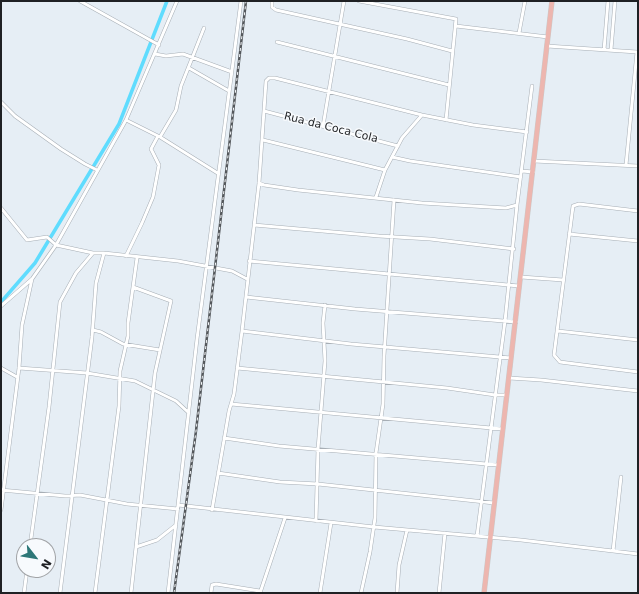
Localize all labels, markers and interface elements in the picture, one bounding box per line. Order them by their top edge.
street label: Rua da Coca Cola [283,110,379,146]
north arrow [16,538,56,578]
text: N [38,557,54,571]

